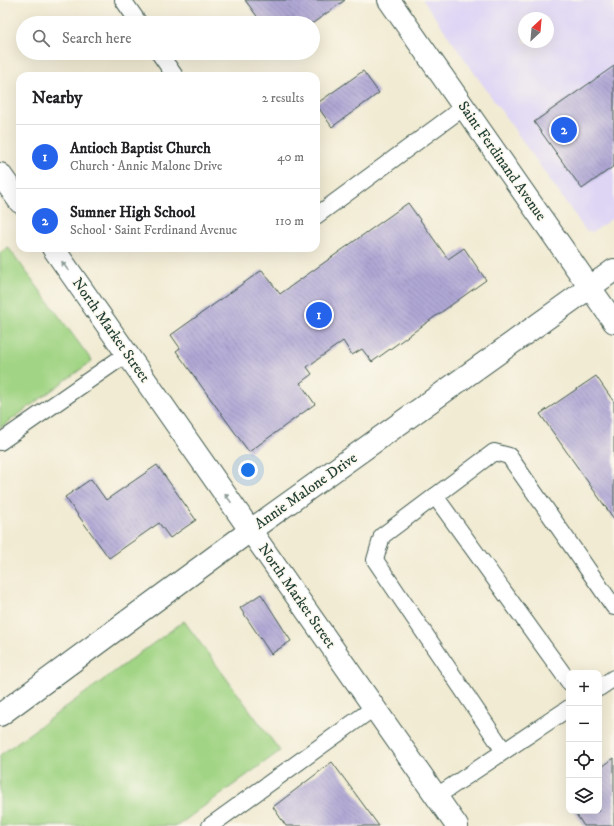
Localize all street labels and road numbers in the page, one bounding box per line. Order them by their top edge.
street label: Saint Ferdinand Avenue [454,97,550,225]
street label: North Market Street [68,274,154,386]
street label: Annie Malone Drive [251,449,361,533]
street label: North Market Street [254,540,340,652]

